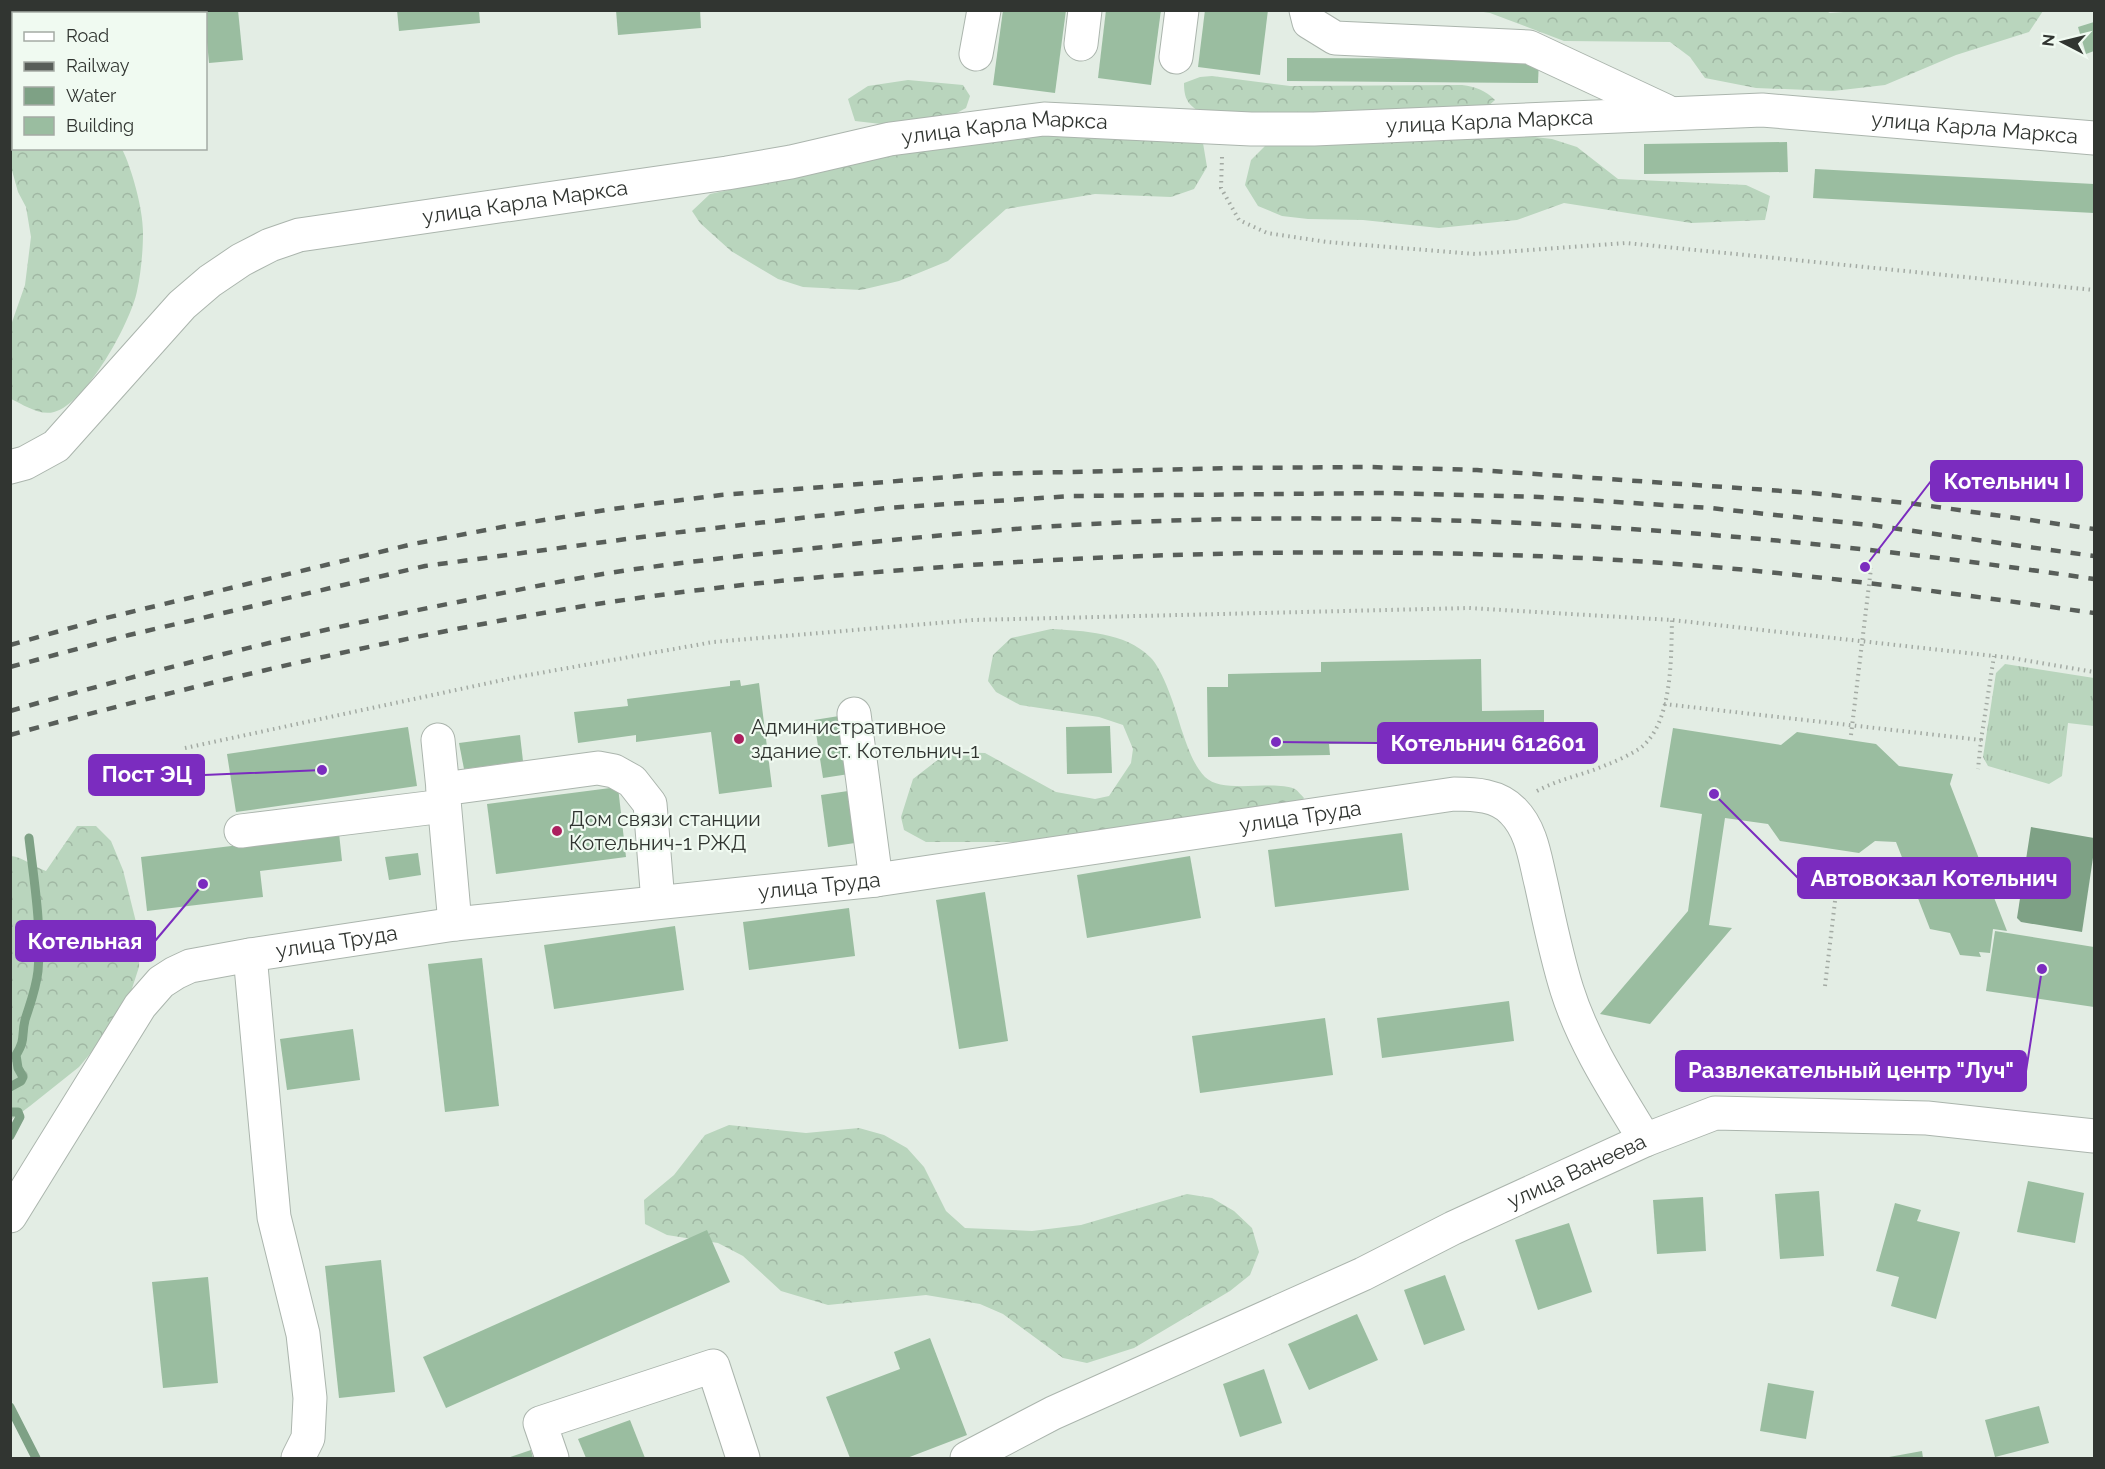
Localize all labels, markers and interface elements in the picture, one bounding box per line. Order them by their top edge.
legend [12,12,207,150]
north arrow [2033,12,2093,72]
text: Road [66,25,109,46]
text: N [2038,33,2059,47]
text: Railway [66,55,130,76]
text: Water [66,85,117,106]
street label: улица Карла Маркса [1385,104,1594,138]
street label: улица Карла Маркса [900,105,1108,149]
street label: улица Карла Маркса [1870,106,2079,149]
text: Building [66,115,134,136]
street label: улица Карла Маркса [421,175,629,229]
callout: Котельнич I [1931,461,2082,501]
text: Котельнич I [1944,468,2071,494]
place label: Административное здание ст. Котельнич-1 [751,714,980,763]
callout: Котельнич 612601 [1378,723,1597,763]
text: Котельнич 612601 [1390,730,1586,756]
marker: Административное здание ст. Котельнич-1 [732,732,746,746]
callout: Пост ЭЦ [89,755,204,795]
text: Пост ЭЦ [102,761,192,787]
street label: улица Труда [1238,795,1363,838]
place label: Дом связи станции Котельнич-1 РЖД [569,806,761,855]
marker: Дом связи станции Котельнич-1 РЖД [550,824,564,838]
callout: Автовокзал Котельнич [1798,858,2070,898]
text: Автовокзал Котельнич [1810,865,2058,891]
street label: улица Труда [757,867,882,904]
street label: улица Труда [274,920,399,963]
callout: Котельная [16,921,155,961]
text: Котельная [28,928,142,954]
callout: Развлекательный центр "Луч" [1676,1051,2026,1091]
text: Развлекательный центр "Луч" [1688,1057,2014,1083]
street label: улица Ванеева [1503,1128,1650,1213]

